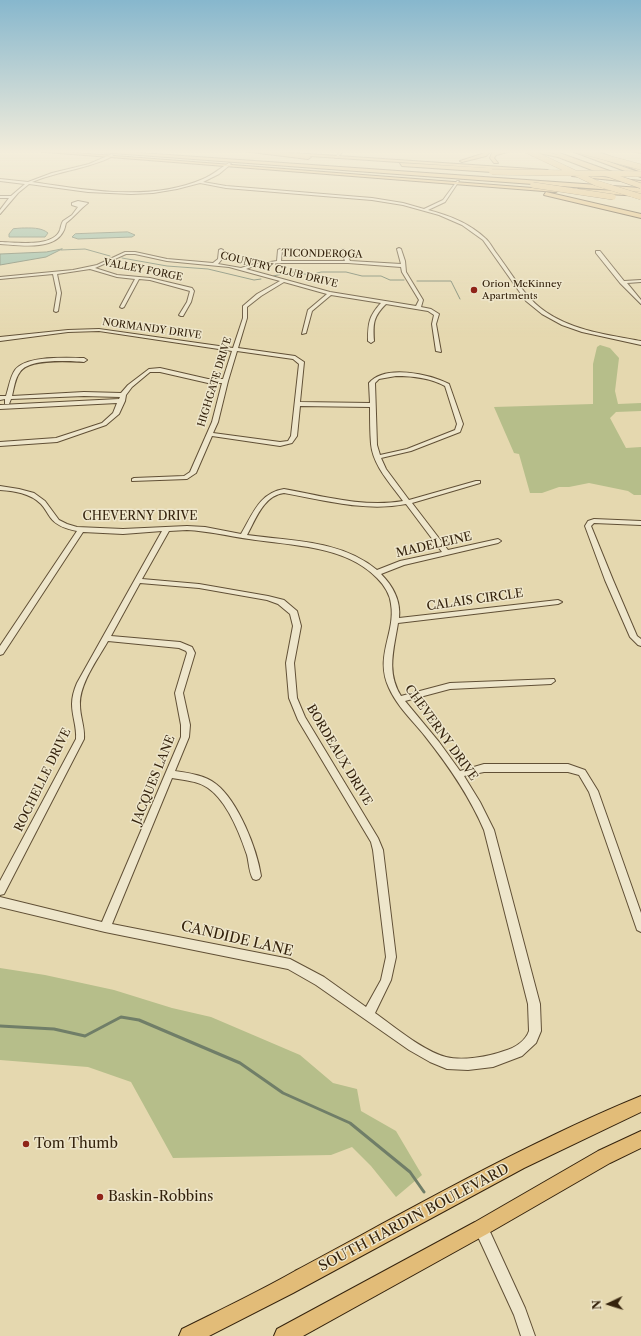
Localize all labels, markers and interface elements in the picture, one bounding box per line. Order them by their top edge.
street label: TICONDEROGA [281,247,363,261]
street label: COUNTRY CLUB DRIVE [219,250,339,290]
street label: VALLEY FORGE [102,256,184,284]
place label: Orion McKinney Apartments [482,278,562,302]
marker: Orion McKinney Apartments [469,285,479,295]
street label: NORMANDY DRIVE [102,316,202,342]
street label: HIGHGATE DRIVE [196,336,234,428]
street label: CHEVERNY DRIVE [83,510,197,524]
street label: MADELEINE [395,529,473,561]
street label: CALAIS CIRCLE [426,586,524,614]
street label: CHEVERNY DRIVE [401,682,481,784]
street label: BORDEAUX DRIVE [303,702,375,808]
street label: ROCHELLE DRIVE [12,726,74,834]
street label: JACQUES LANE [130,733,178,827]
street label: CANDIDE LANE [179,918,295,960]
place label: Tom Thumb [34,1136,118,1152]
marker: Tom Thumb [21,1139,31,1149]
street label: SOUTH HARDIN BOULEVARD [316,1161,512,1275]
place label: Baskin-Robbins [108,1189,213,1205]
marker: Baskin-Robbins [95,1192,105,1202]
north arrow [589,1284,629,1324]
text: N [590,1300,604,1310]

